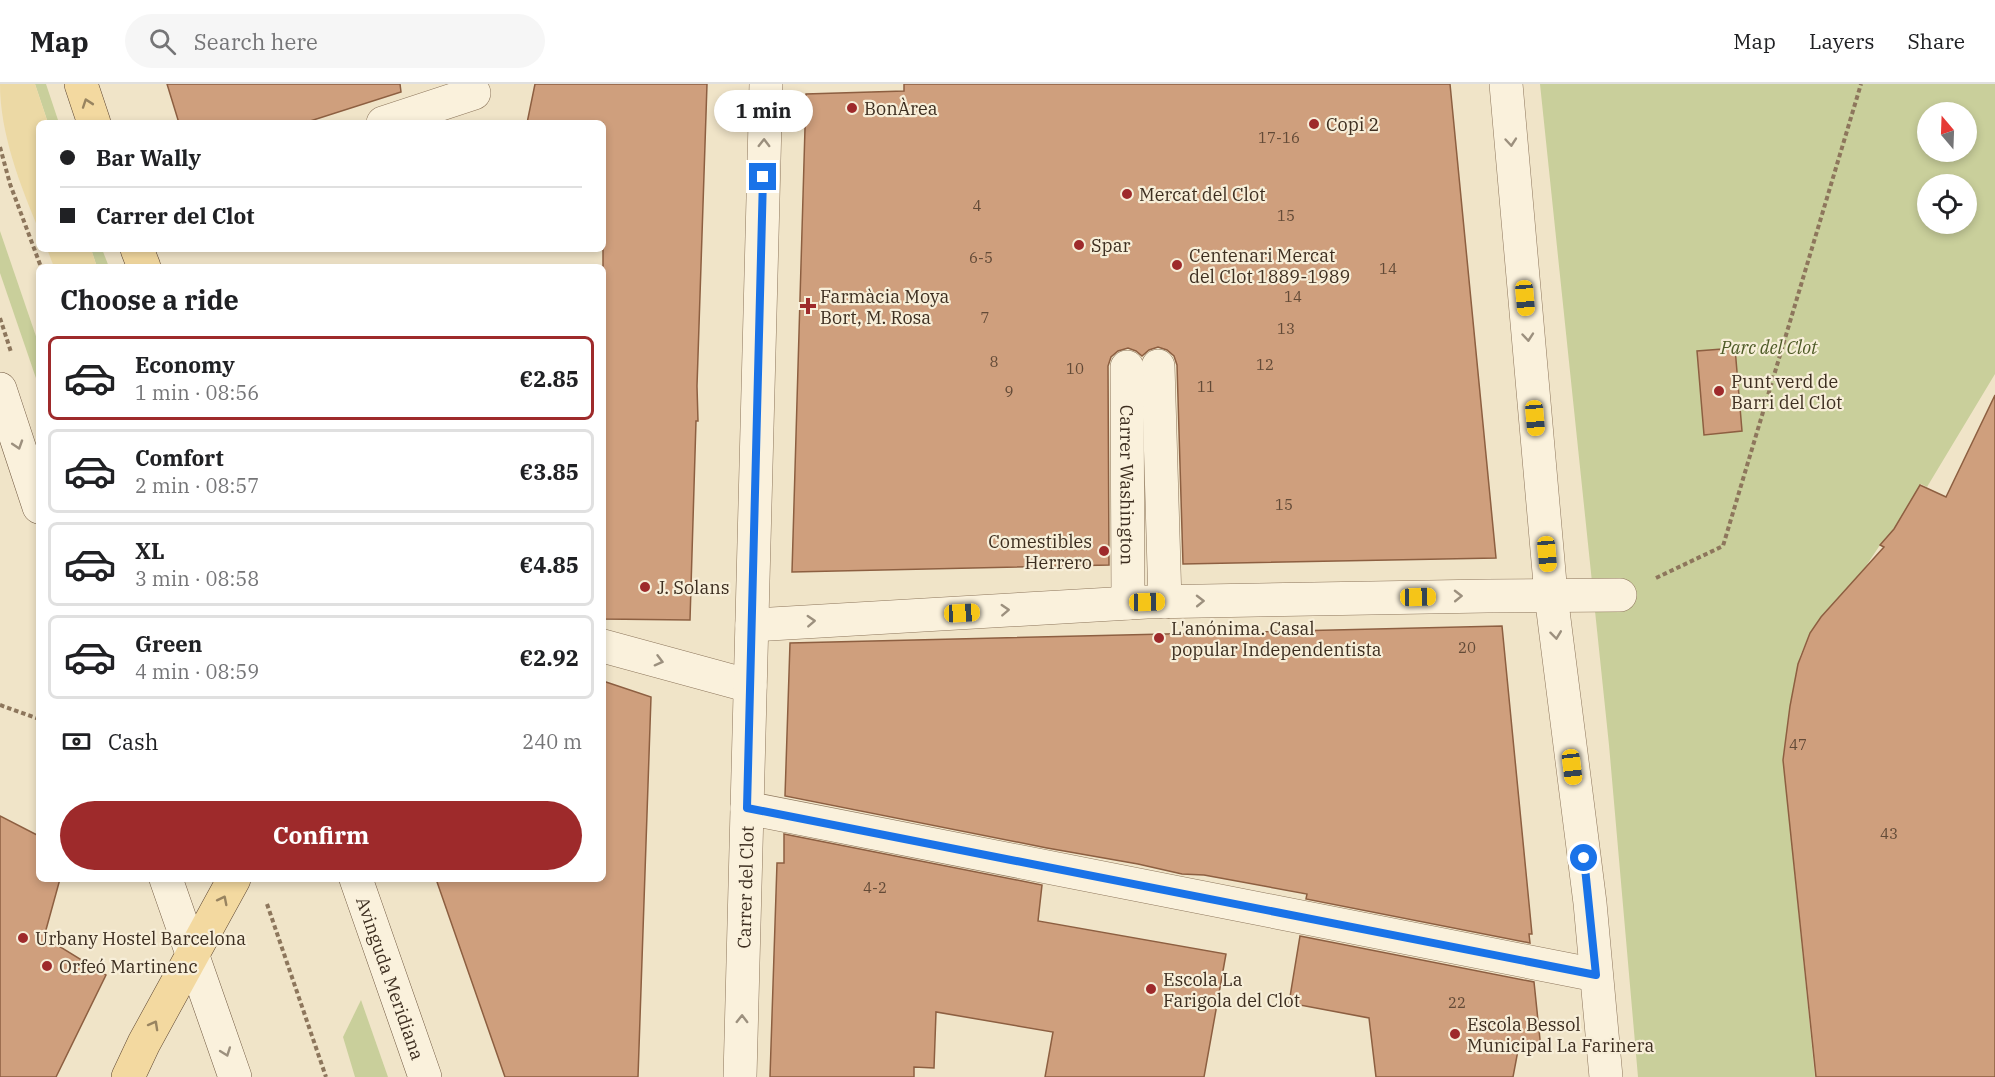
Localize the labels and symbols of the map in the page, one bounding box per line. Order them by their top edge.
callout: 1 min [714,90,813,132]
place label: BonÀrea [864,97,938,120]
one-way arrow [82,99,95,109]
marker: BonÀrea [845,101,859,115]
north arrow [1917,102,1977,162]
place label: Copi 2 [1326,113,1379,136]
marker: Copi 2 [1307,117,1321,131]
house number: 17-16 [1258,128,1300,147]
one-way arrow [1504,138,1517,147]
one-way arrow [758,139,770,148]
route end [749,163,776,190]
place label: Mercat del Clot [1139,183,1266,206]
marker: Mercat del Clot [1120,187,1134,201]
house number: 4 [972,196,982,215]
house number: 15 [1277,206,1295,225]
place label: Spar [1091,234,1131,257]
marker: Spar [1072,238,1086,252]
place label: Centenari Mercat del Clot 1889-1989 [1189,244,1350,288]
house number: 6-5 [969,248,993,267]
marker: Centenari Mercat del Clot 1889-1989 [1170,258,1184,272]
house number: 14 [1379,259,1397,278]
car [1514,279,1536,317]
place label: Farmàcia Moya Bort, M. Rosa [820,285,949,329]
house number: 14 [1284,287,1302,306]
marker: Farmàcia Moya Bort, M. Rosa [801,299,815,313]
house number: 7 [980,308,990,327]
house number: 13 [1277,319,1295,338]
one-way arrow [1521,332,1534,341]
park label: Parc del Clot [1720,336,1818,359]
house number: 8 [989,352,999,371]
house number: 12 [1256,355,1274,374]
house number: 10 [1066,359,1084,378]
place label: Punt verd de Barri del Clot [1731,370,1842,414]
house number: 11 [1197,377,1215,396]
house number: 9 [1004,382,1014,401]
marker: Punt verd de Barri del Clot [1712,384,1726,398]
car [1524,399,1546,437]
street label: Carrer Washington [1116,405,1139,565]
one-way arrow [11,439,24,450]
house number: 15 [1275,495,1293,514]
place label: Comestibles Herrero [988,530,1092,574]
car [1536,535,1558,573]
marker: Comestibles Herrero [1097,544,1111,558]
place label: J. Solans [657,576,730,599]
marker: J. Solans [638,580,652,594]
car [1400,588,1436,606]
one-way arrow [1453,590,1462,602]
car [1129,593,1165,611]
one-way arrow [1196,595,1205,607]
car [944,603,980,623]
one-way arrow [1001,604,1010,617]
one-way arrow [806,615,815,628]
place label: L'anónima. Casal popular Independentista [1171,617,1382,661]
marker: L'anónima. Casal popular Independentista [1152,631,1166,645]
one-way arrow [1549,631,1562,640]
house number: 20 [1458,638,1476,657]
one-way arrow [654,654,664,666]
house number: 47 [1789,735,1807,754]
car [1561,748,1583,786]
house number: 43 [1880,824,1898,843]
street label: Carrer del Clot [732,825,758,949]
route start [1570,844,1597,871]
house number: 4-2 [863,878,887,897]
street label: Avinguda Meridiana [351,893,430,1063]
one-way arrow [216,895,228,906]
place label: Urbany Hostel Barcelona [35,927,246,950]
marker: Urbany Hostel Barcelona [16,931,30,945]
place label: Orfeó Martinenc [59,955,198,978]
marker: Orfeó Martinenc [40,959,54,973]
place label: Escola La Farigola del Clot [1163,968,1300,1012]
marker: Escola La Farigola del Clot [1144,982,1158,996]
house number: 22 [1448,993,1466,1012]
place label: Escola Bessol Municipal La Farinera [1467,1013,1654,1057]
one-way arrow [736,1014,748,1023]
one-way arrow [147,1021,159,1031]
marker: Escola Bessol Municipal La Farinera [1448,1027,1462,1041]
one-way arrow [219,1046,232,1057]

